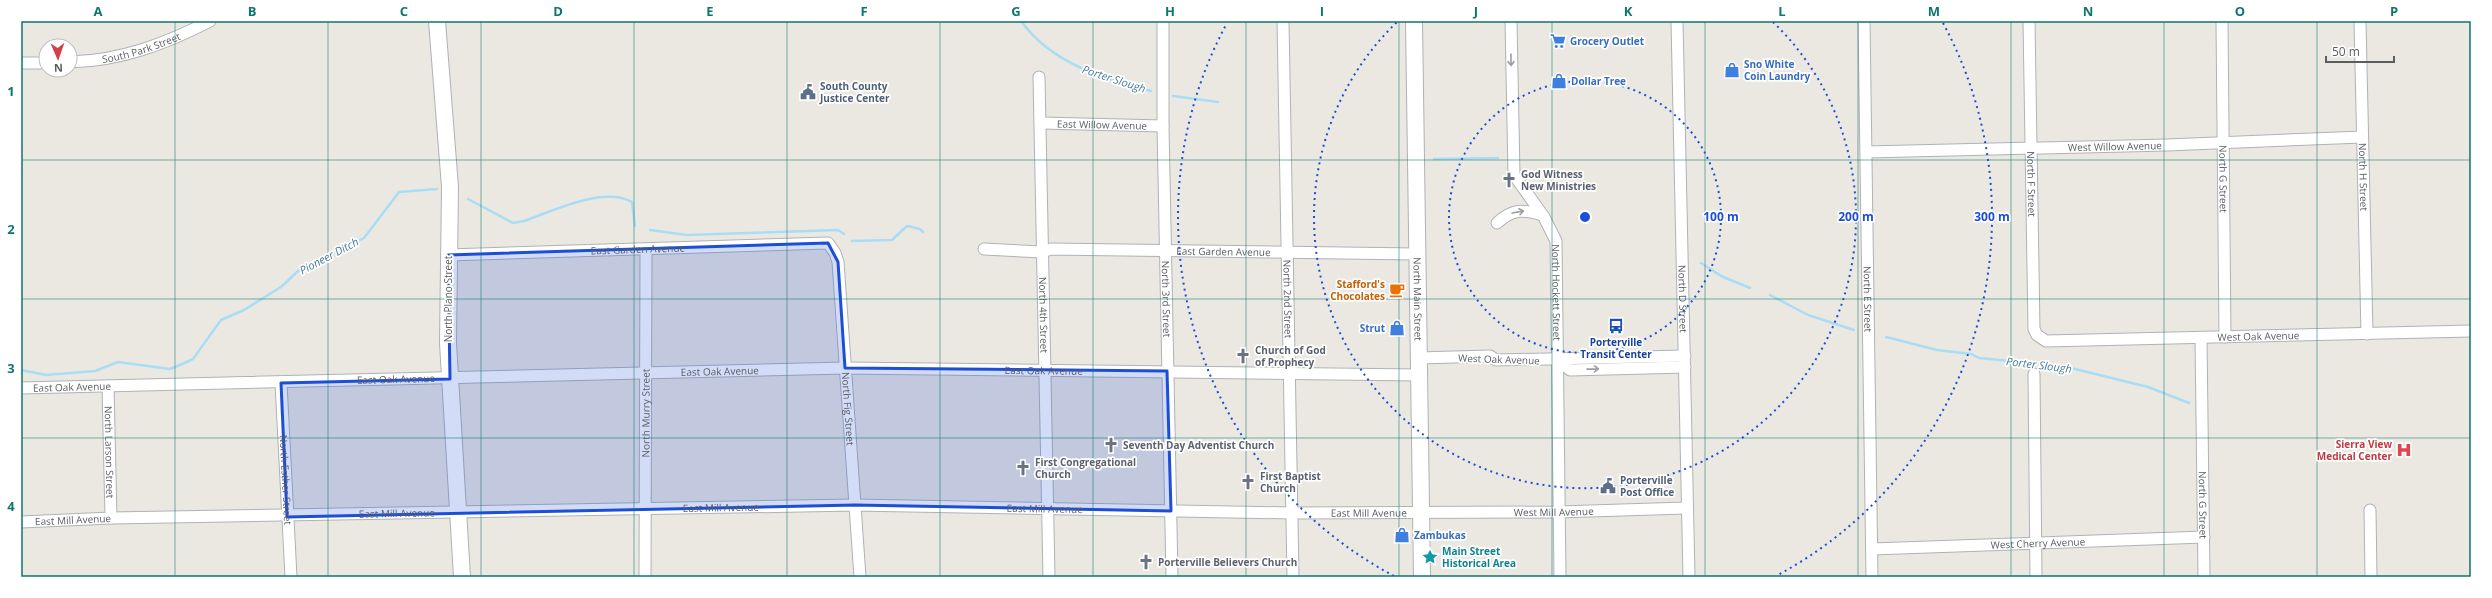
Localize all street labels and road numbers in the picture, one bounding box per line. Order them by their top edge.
street label: South Park Street [101,29,183,66]
street label: East Willow Avenue [1057,116,1148,133]
street label: West Willow Avenue [2068,138,2162,154]
street label: North H Street [2356,143,2371,211]
street label: North G Street [2216,145,2231,213]
street label: North F Street [2024,151,2039,217]
street label: East Garden Avenue [591,241,686,257]
street label: East Garden Avenue [1176,244,1271,259]
street label: North Hockett Street [1549,244,1564,341]
street label: North Plano Street [441,255,455,342]
street label: North Main Street [1410,257,1426,341]
street label: North 2nd Street [1280,260,1296,339]
street label: North 3rd Street [1159,261,1174,338]
street label: North D Street [1675,265,1691,333]
street label: North E Street [1861,266,1875,333]
street label: North 4th Street [1036,277,1052,354]
street label: West Oak Avenue [2217,328,2300,344]
street label: West Oak Avenue [1458,351,1540,367]
street label: East Oak Avenue [681,363,759,379]
street label: East Oak Avenue [1005,363,1083,378]
street label: North Murry Street [638,368,653,457]
street label: East Oak Avenue [357,371,436,387]
street label: North Fig Street [839,372,858,446]
street label: East Oak Avenue [33,379,112,395]
street label: North Larson Street [101,406,118,499]
street label: North Esther Street [277,434,295,526]
street label: North G Street [2196,471,2211,539]
street label: East Mill Avenue [683,500,759,515]
street label: East Mill Avenue [1007,501,1083,516]
street label: West Mill Avenue [1514,504,1594,519]
street label: East Mill Avenue [359,505,435,521]
street label: East Mill Avenue [1331,506,1407,520]
street label: East Mill Avenue [35,511,112,528]
street label: West Cherry Avenue [1990,534,2086,552]

